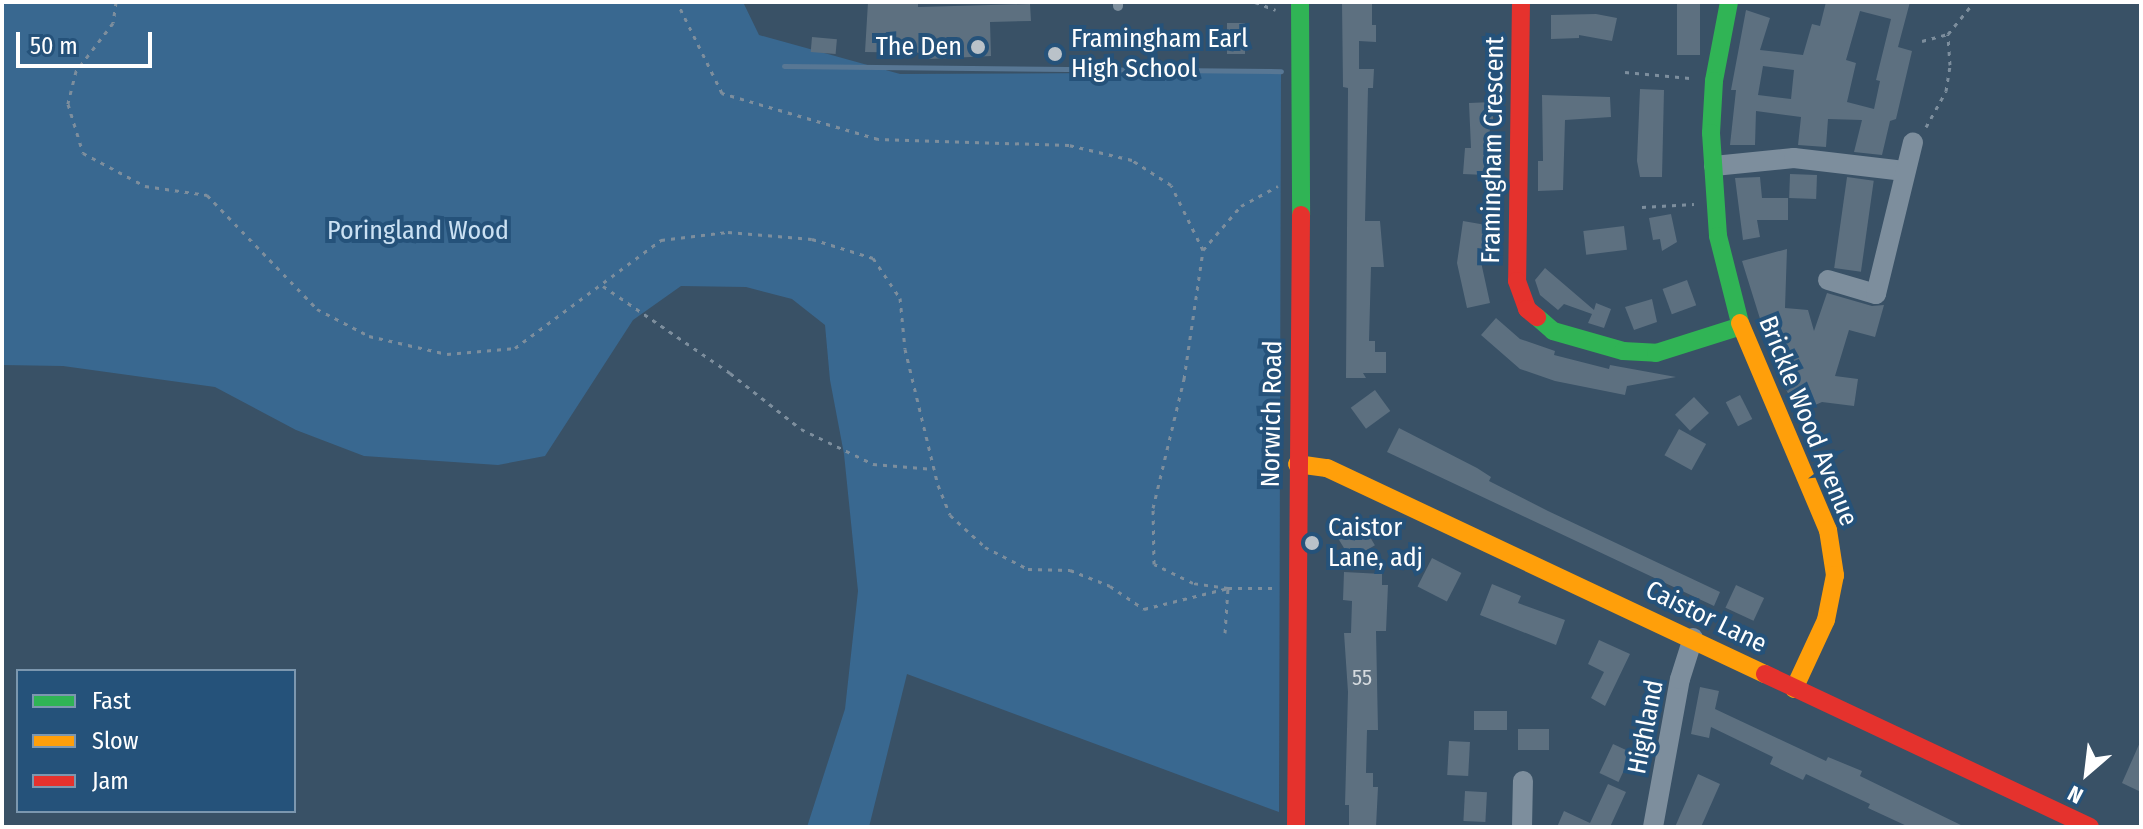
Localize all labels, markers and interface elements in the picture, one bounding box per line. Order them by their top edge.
scale bar [20,16,156,66]
place label: Framingham Earl High School [1071,23,1248,84]
place label: The Den [876,31,962,63]
text: 50 m [30,32,78,60]
street label: Framingham Crescent [1475,36,1511,264]
marker: The Den [969,38,987,56]
marker: Framingham Earl High School [1046,45,1064,63]
park label: Poringland Wood [327,215,509,247]
street label: Brickle Wood Avenue [1752,312,1864,530]
street label: Norwich Road [1255,340,1289,488]
place label: Caistor Lane, adj [1328,512,1423,574]
marker: Caistor Lane, adj [1303,534,1321,552]
street label: Caistor Lane [1640,574,1772,660]
house number: 55 [1352,665,1372,691]
legend [16,669,296,813]
street label: Highland [1622,677,1670,777]
text: Fast [92,687,131,715]
text: Slow [92,727,138,755]
north arrow [2047,733,2127,813]
text: Jam [92,767,129,795]
text: N [2063,780,2088,810]

